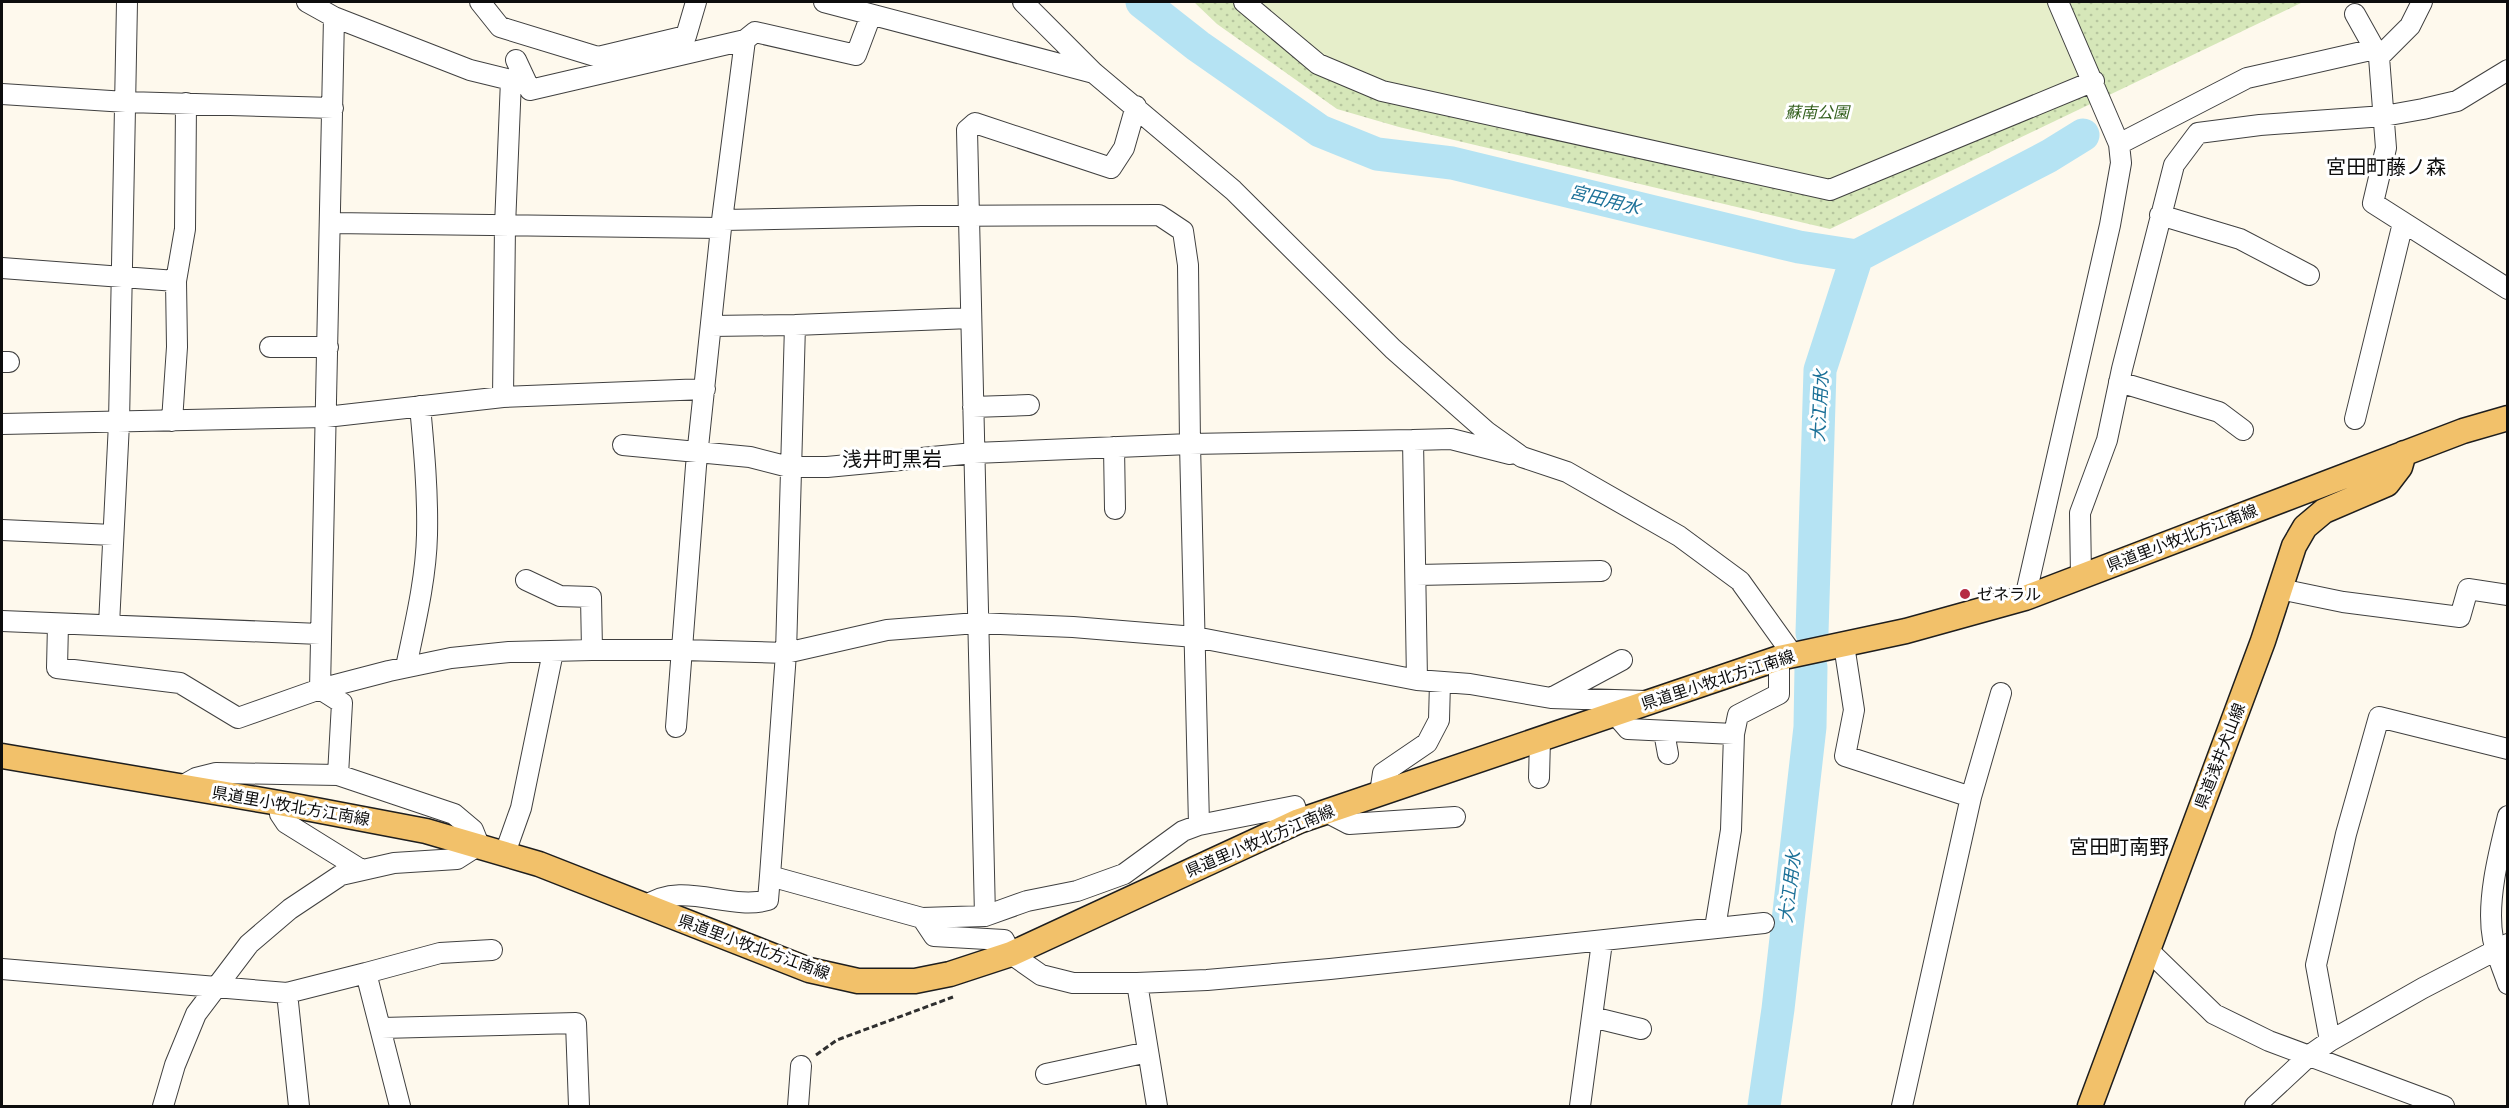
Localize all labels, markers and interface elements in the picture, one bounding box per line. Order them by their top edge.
park label: 蘇南公園 [1785,104,1851,121]
district label: 宮田町藤ノ森 [2326,156,2446,178]
water label: 宮田用水 [1568,182,1644,219]
water label: 大江用水 [1808,368,1832,442]
district label: 浅井町黒岩 [842,448,942,470]
street label: 県道里小牧北方江南線 [2104,501,2260,575]
place label: ゼネラル [1977,586,2041,603]
marker: ゼネラル [1958,587,1972,601]
street label: 県道里小牧北方江南線 [1639,647,1797,713]
street label: 県道浅井犬山線 [2192,701,2248,811]
street label: 県道里小牧北方江南線 [211,784,371,828]
street label: 県道里小牧北方江南線 [1183,802,1337,880]
district label: 宮田町南野 [2069,836,2169,858]
water label: 大江用水 [1776,848,1805,924]
street label: 県道里小牧北方江南線 [676,912,832,982]

